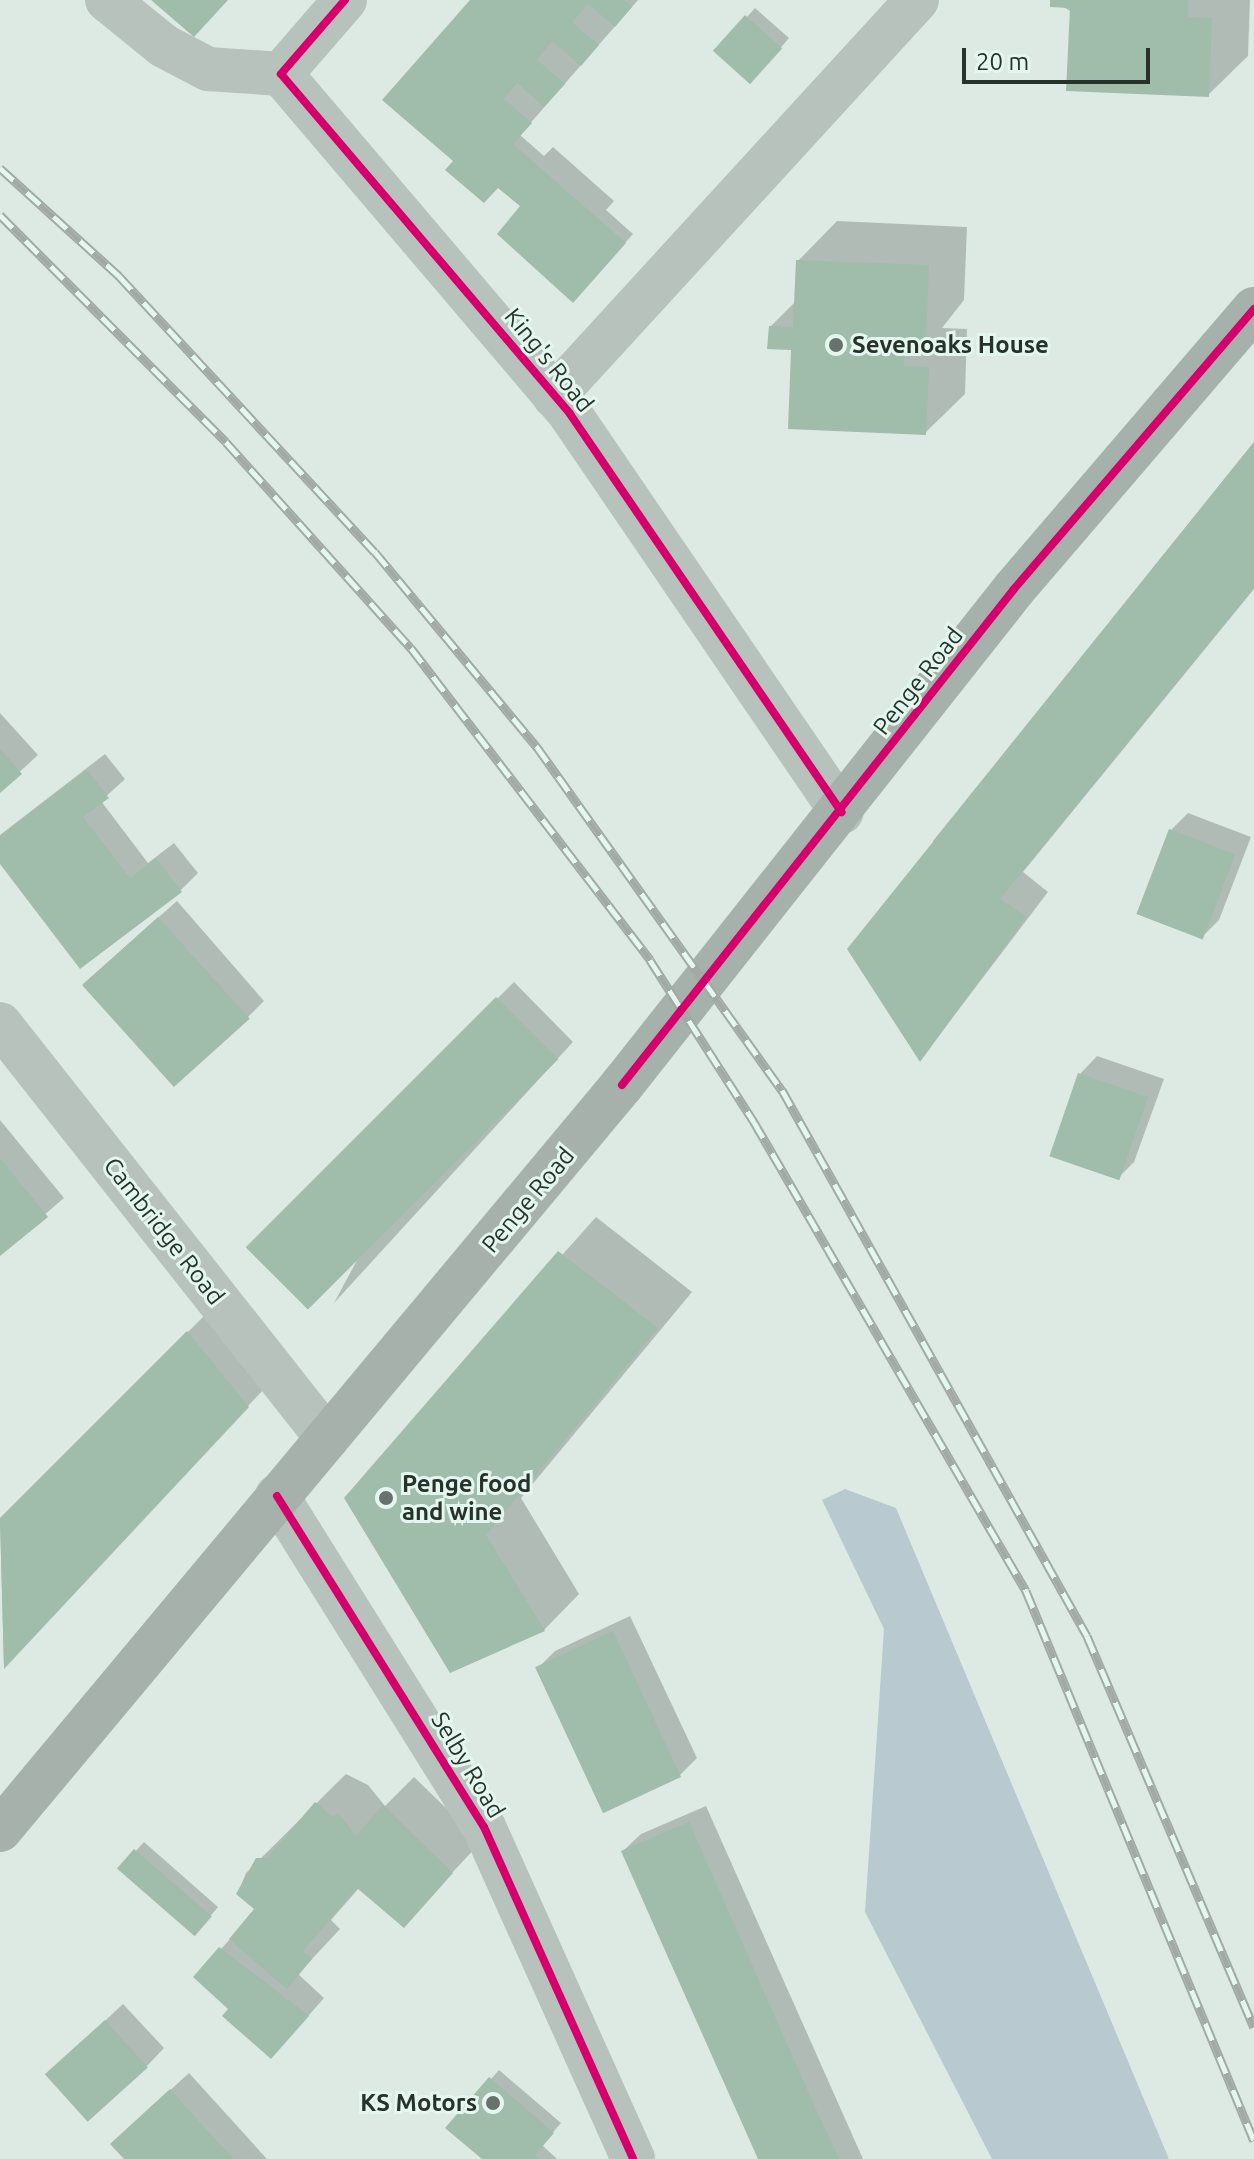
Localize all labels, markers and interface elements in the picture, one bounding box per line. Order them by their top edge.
scale bar [966,32,1154,82]
text: 20 m [976,48,1029,75]
street label: King's Road [498,302,600,418]
place label: Sevenoaks House [852,331,1049,359]
marker: Sevenoaks House [827,336,845,354]
street label: Penge Road [867,621,969,741]
street label: Penge Road [476,1141,580,1259]
street label: Cambridge Road [98,1152,230,1310]
place label: Penge food and wine [402,1470,531,1526]
marker: Penge food and wine [377,1489,395,1507]
street label: Selby Road [425,1707,511,1823]
place label: KS Motors [360,2089,477,2117]
marker: KS Motors [484,2094,502,2112]

